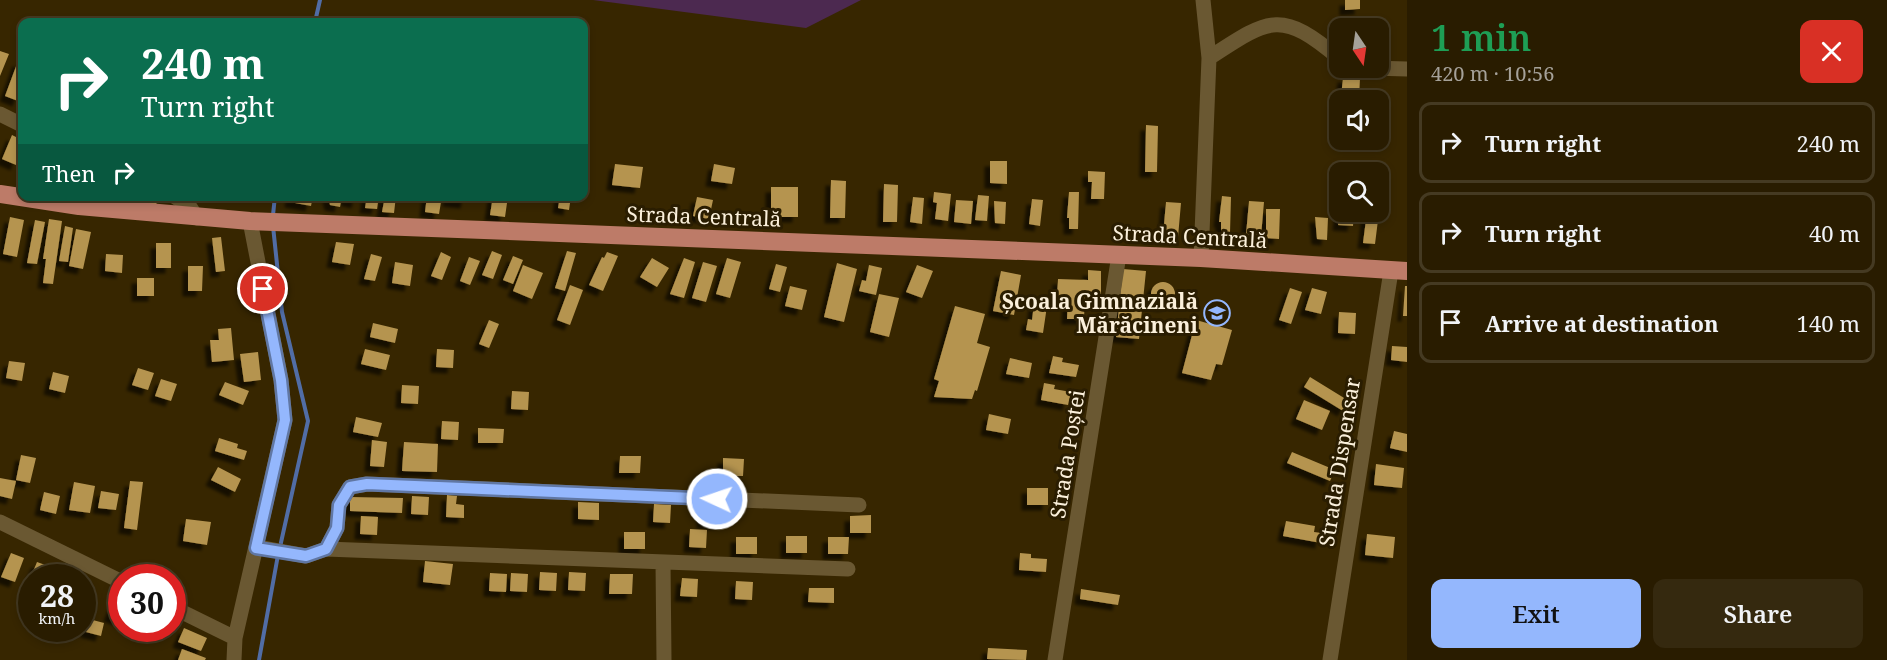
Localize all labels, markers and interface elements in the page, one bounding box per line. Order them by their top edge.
text: 1 min [1431,13,1532,62]
north arrow [1329,18,1389,78]
map controls [1329,18,1389,222]
button: close [1800,20,1863,83]
text: 240 m [141,34,265,91]
icon: right [42,42,120,120]
text: 420 m · 10:56 [1431,60,1554,87]
text: Turn right [141,88,274,125]
button: sound [1329,90,1389,150]
icon: right [1434,126,1467,159]
text: Turn right [1485,128,1601,158]
text: 240 m [1797,128,1860,158]
icon: right [107,156,140,189]
text: Then [42,158,95,188]
button: search [1329,162,1389,222]
street label: Strada Centrală [626,199,782,233]
icon: right [1434,216,1467,249]
street label: Strada Centrală [1112,218,1268,254]
text: Turn right [1485,218,1601,248]
text: 40 m [1809,218,1860,248]
pin [237,263,288,314]
icon: arrive [246,272,279,305]
place label: Școala Gimnazială Mărăcineni [1002,287,1199,339]
school or university icon: Școala Gimnazială Mărăcineni [1202,298,1232,328]
icon: arrive [1434,306,1467,339]
text: Arrive at destination [1485,308,1719,338]
text: 140 m [1797,308,1860,338]
street label: Strada Dispensar [1312,375,1366,548]
street label: Strada Poștei [1043,387,1091,520]
position arrow [685,467,749,531]
speed limit sign: 30 [108,564,186,642]
text: 28 [40,575,74,616]
button: Exit [1431,579,1641,648]
button: Share [1653,579,1863,648]
text: km/h [39,608,75,628]

